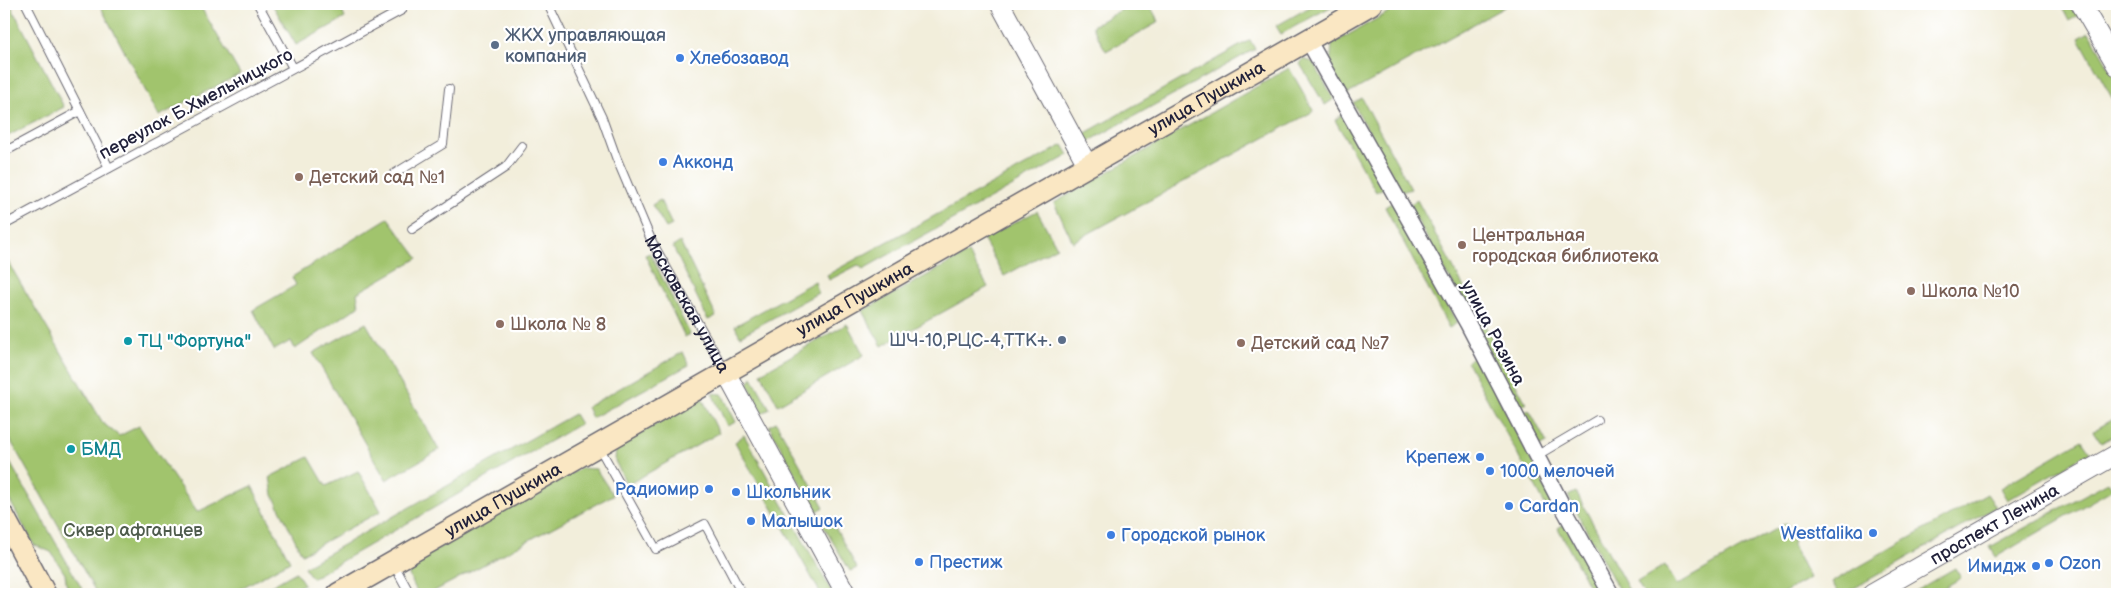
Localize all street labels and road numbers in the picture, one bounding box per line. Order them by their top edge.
street label: переулок Б.Хмельницкого [96,44,296,164]
street label: улица Пушкина [1144,56,1269,140]
street label: Московская улица [640,231,734,377]
street label: улица Пушкина [793,257,917,340]
street label: улица Разина [1456,277,1530,390]
street label: улица Пушкина [441,458,565,541]
street label: проспект Ленина [1926,479,2063,569]

